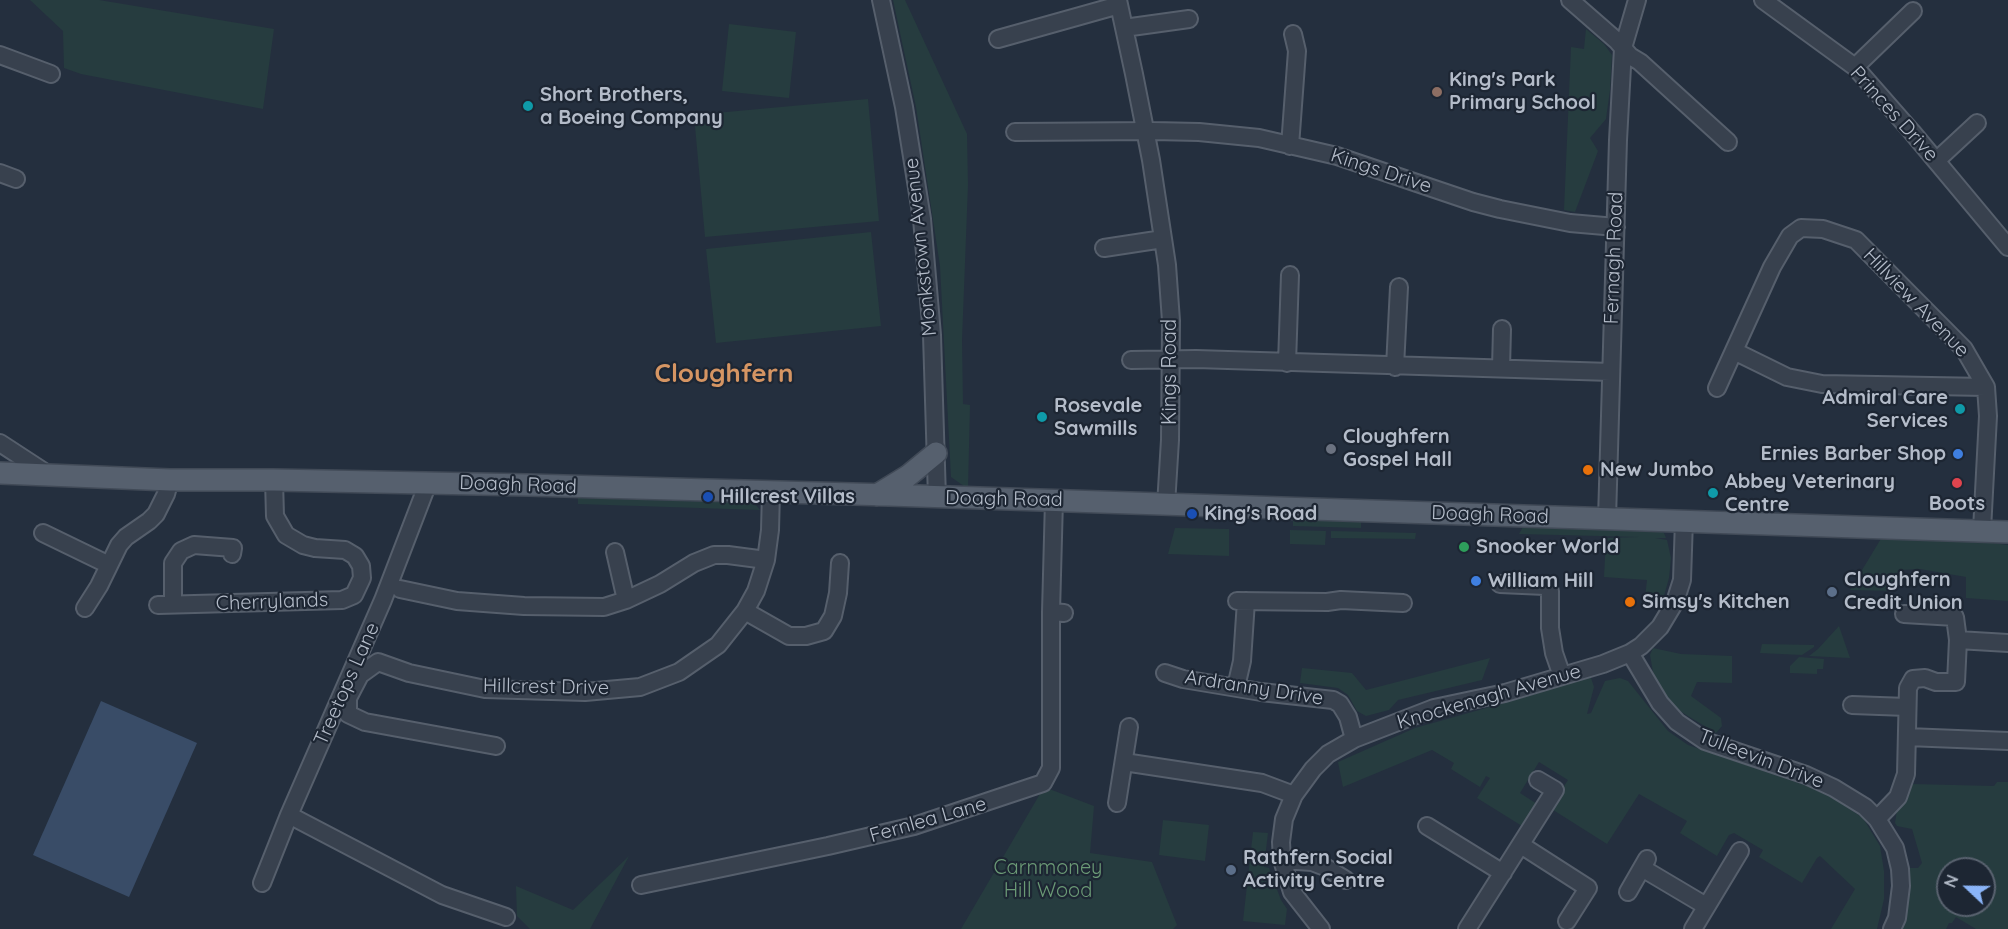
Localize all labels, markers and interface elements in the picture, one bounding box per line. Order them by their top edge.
street label: Princes Drive [1845,61,1943,167]
place label: King's Park Primary School [1449,68,1596,115]
place label: Short Brothers, a Boeing Company [540,83,723,130]
marker: King's Park Primary School [1430,85,1444,99]
marker: Short Brothers, a Boeing Company [521,99,535,113]
street label: Kings Drive [1328,143,1434,199]
street label: Monkstown Avenue [900,157,942,337]
street label: Fernagh Road [1600,191,1628,325]
street label: Hillview Avenue [1858,243,1974,363]
street label: Kings Road [1158,319,1182,425]
district label: Cloughfern [655,358,793,390]
place label: Admiral Care Services [1822,386,1948,433]
place label: Rosevale Sawmills [1054,394,1142,441]
marker: Admiral Care Services [1953,402,1967,416]
marker: Rosevale Sawmills [1035,410,1049,424]
place label: Cloughfern Gospel Hall [1343,425,1452,472]
marker: Cloughfern Gospel Hall [1324,442,1338,456]
place label: Ernies Barber Shop [1761,442,1946,466]
marker: Ernies Barber Shop [1951,447,1965,461]
place label: New Jumbo [1600,458,1714,482]
marker: New Jumbo [1581,463,1595,477]
place label: Abbey Veterinary Centre [1725,470,1895,517]
street label: Doagh Road [459,471,577,499]
marker: Boots [1950,476,1964,490]
place label: Hillcrest Villas [720,485,855,509]
street label: Doagh Road [945,486,1063,512]
marker: Abbey Veterinary Centre [1706,486,1720,500]
marker: Hillcrest Villas [701,490,715,504]
place label: Boots [1929,492,1985,516]
street label: Doagh Road [1431,501,1549,529]
place label: King's Road [1204,502,1317,526]
marker: King's Road [1185,507,1199,521]
place label: Snooker World [1476,535,1619,559]
marker: Snooker World [1457,540,1471,554]
place label: Cloughfern Credit Union [1844,568,1963,615]
place label: William Hill [1488,569,1594,593]
marker: William Hill [1469,574,1483,588]
marker: Cloughfern Credit Union [1825,585,1839,599]
street label: Cherrylands [215,588,329,616]
place label: Simsy's Kitchen [1642,590,1790,614]
marker: Simsy's Kitchen [1623,595,1637,609]
street label: Treetops Lane [309,619,385,749]
street label: Knockenagh Avenue [1394,659,1584,735]
street label: Ardranny Drive [1183,665,1325,711]
street label: Hillcrest Drive [483,674,609,700]
street label: Tulleevin Drive [1695,724,1827,794]
street label: Fernlea Lane [867,792,989,848]
place label: Rathfern Social Activity Centre [1243,846,1393,893]
park label: Carnmoney Hill Wood [994,856,1102,903]
north arrow [1936,857,1996,917]
marker: Rathfern Social Activity Centre [1224,863,1238,877]
text: N [1940,872,1963,890]

